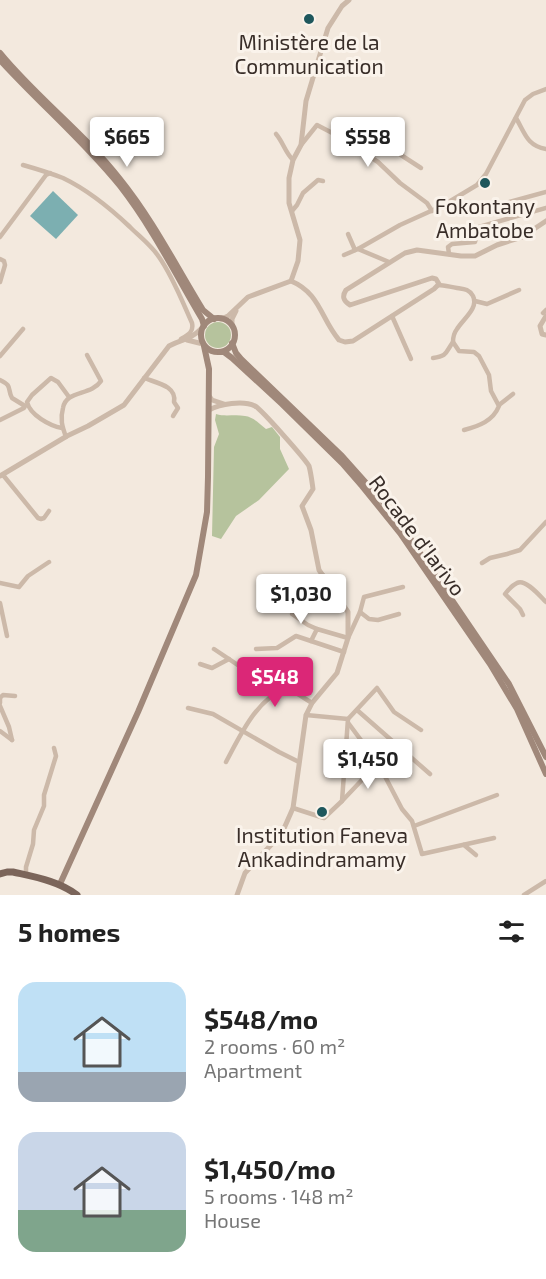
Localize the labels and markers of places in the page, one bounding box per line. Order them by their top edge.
marker: Ministère de la Communication [302,12,316,26]
place label: Ministère de la Communication [234,29,384,78]
pin: $665 [91,117,163,168]
pin: $558 [332,117,404,168]
marker: Fokontany Ambatobe [478,176,492,190]
place label: Fokontany Ambatobe [435,193,535,242]
pin: $1,030 [252,574,350,625]
pin: $548 [239,657,311,708]
pin: $1,450 [319,739,417,790]
marker: Institution Faneva Ankadindramamy [315,805,329,819]
place label: Institution Faneva Ankadindramamy [236,822,408,871]

